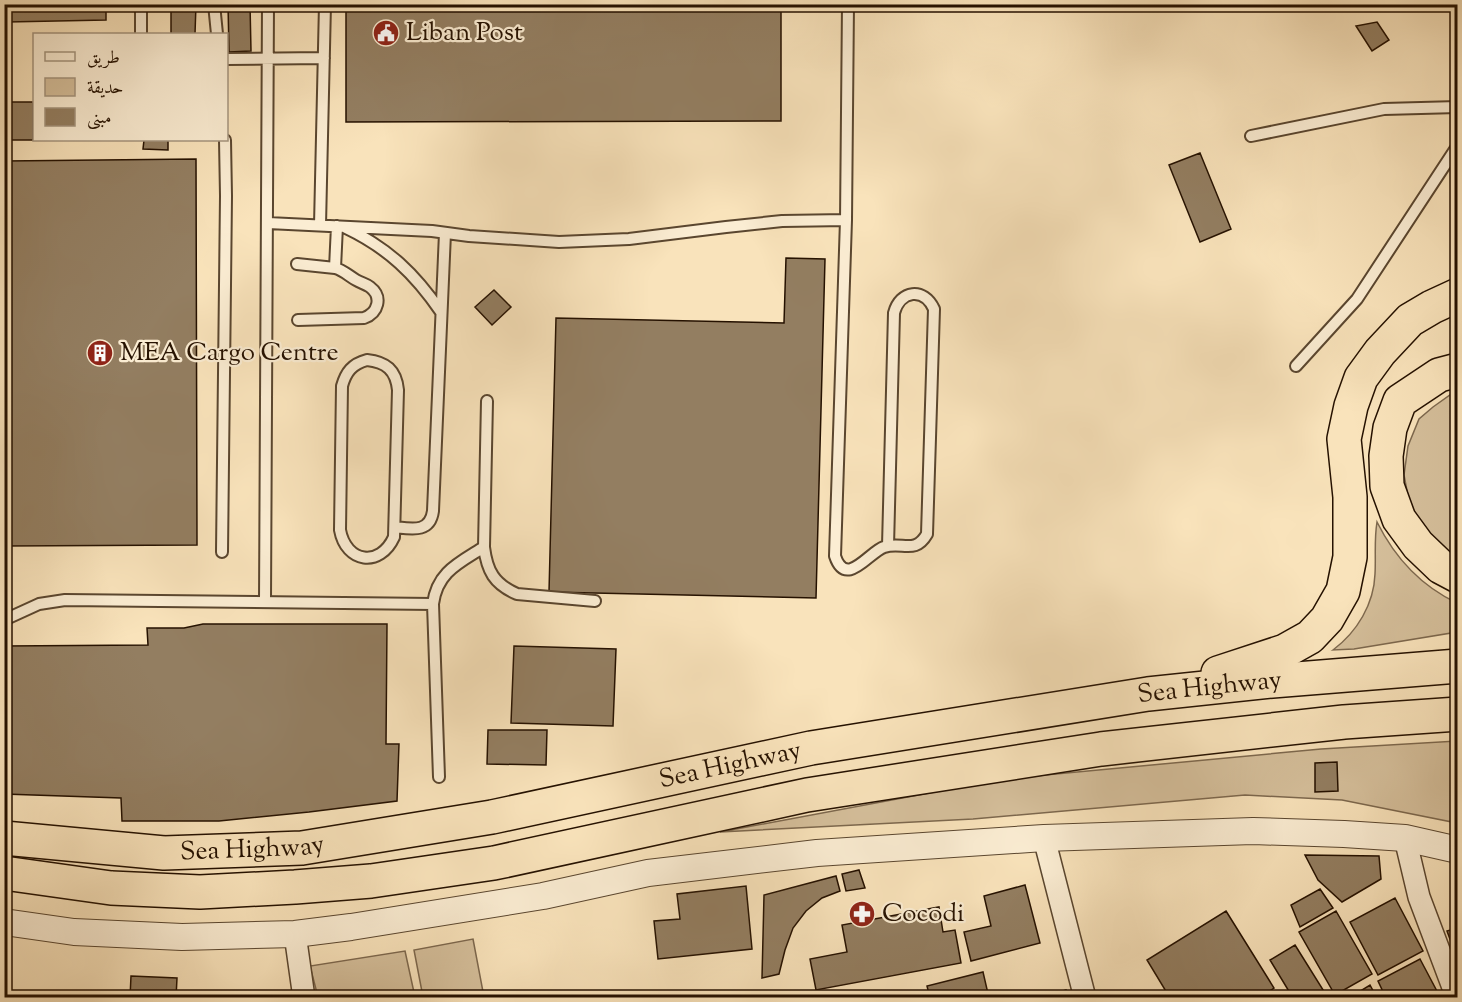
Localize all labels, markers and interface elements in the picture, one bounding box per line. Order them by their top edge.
place label: Liban Post [406,15,523,52]
public building icon: Liban Post [371,18,401,48]
legend [33,33,228,141]
text: طريق [87,46,120,72]
text: حديقة [87,76,123,102]
text: مبنى [87,106,112,132]
place label: MEA Cargo Centre [120,335,339,372]
building icon: MEA Cargo Centre [85,338,115,368]
street label: Sea Highway [1135,662,1283,714]
street label: Sea Highway [656,732,805,799]
street label: Sea Highway [179,826,327,871]
place label: Cocodi [882,896,965,933]
pharmacy icon: Cocodi [847,899,877,929]

